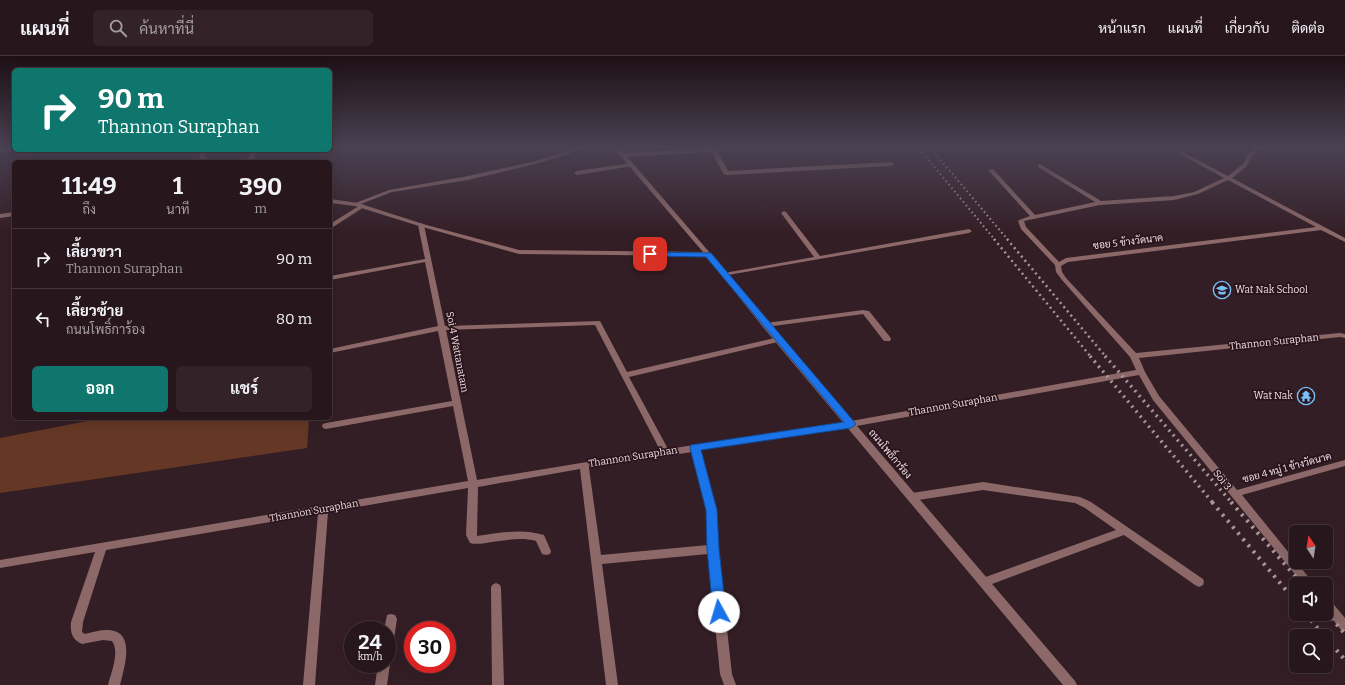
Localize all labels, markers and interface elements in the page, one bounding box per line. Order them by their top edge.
search box [93,10,373,46]
text: แผนที่ [20,17,69,40]
icon: search [107,17,129,39]
text: ค้นหาที่นี่ [139,20,194,38]
text: หน้าแรก [1098,20,1146,37]
text: แผนที่ [1168,20,1203,37]
text: เกี่ยวกับ [1225,20,1269,37]
text: ติดต่อ [1291,20,1325,37]
text: 90 m [98,82,164,115]
icon: right [32,84,84,136]
text: Thannon Suraphan [98,116,260,138]
text: 11:49 [62,172,117,200]
text: 1 [173,172,183,200]
text: 390 [239,173,282,201]
text: m [255,201,267,216]
text: ถึง [82,202,96,217]
text: นาที [166,202,190,217]
street label: ซอย 5 ข้างวัดนาค [1092,231,1164,252]
pin [633,237,667,271]
text: เลี้ยวขวา [66,243,122,261]
icon: arrive [639,243,661,265]
icon: right [32,248,54,270]
text: 90 m [276,250,312,268]
text: Thannon Suraphan [66,261,183,276]
school or university icon: Wat Nak School [1212,280,1232,300]
place label: Wat Nak School [1235,284,1308,296]
text: เลี้ยวซ้าย [66,302,123,320]
icon: left [32,308,54,330]
text: 80 m [276,310,312,328]
street label: Soi 4 Wattanatam [443,310,471,394]
text: ถนนโพธิ์การ้อง [66,322,145,337]
street label: Thannon Suraphan [1229,331,1320,353]
button: ออก [32,366,168,412]
button: แชร์ [176,366,312,412]
temple icon: Wat Nak [1296,386,1316,406]
place label: Wat Nak [1254,390,1293,402]
street label: Thannon Suraphan [908,391,999,419]
street label: ถนนโพธิ์การ้อง [866,425,917,481]
street label: Thannon Suraphan [588,444,679,470]
street label: ซอย 4 หมู่ 1 ข้างวัดนาค [1241,449,1333,487]
street label: Soi 3 [1210,468,1234,493]
street label: Thannon Suraphan [269,497,360,525]
north arrow [1289,525,1333,569]
map controls [1289,525,1333,673]
button: sound [1289,577,1333,621]
position arrow [698,591,740,633]
speed limit sign: 30 [404,621,456,673]
button: search [1289,629,1333,673]
text: 24 [358,630,382,654]
text: km/h [358,651,382,663]

